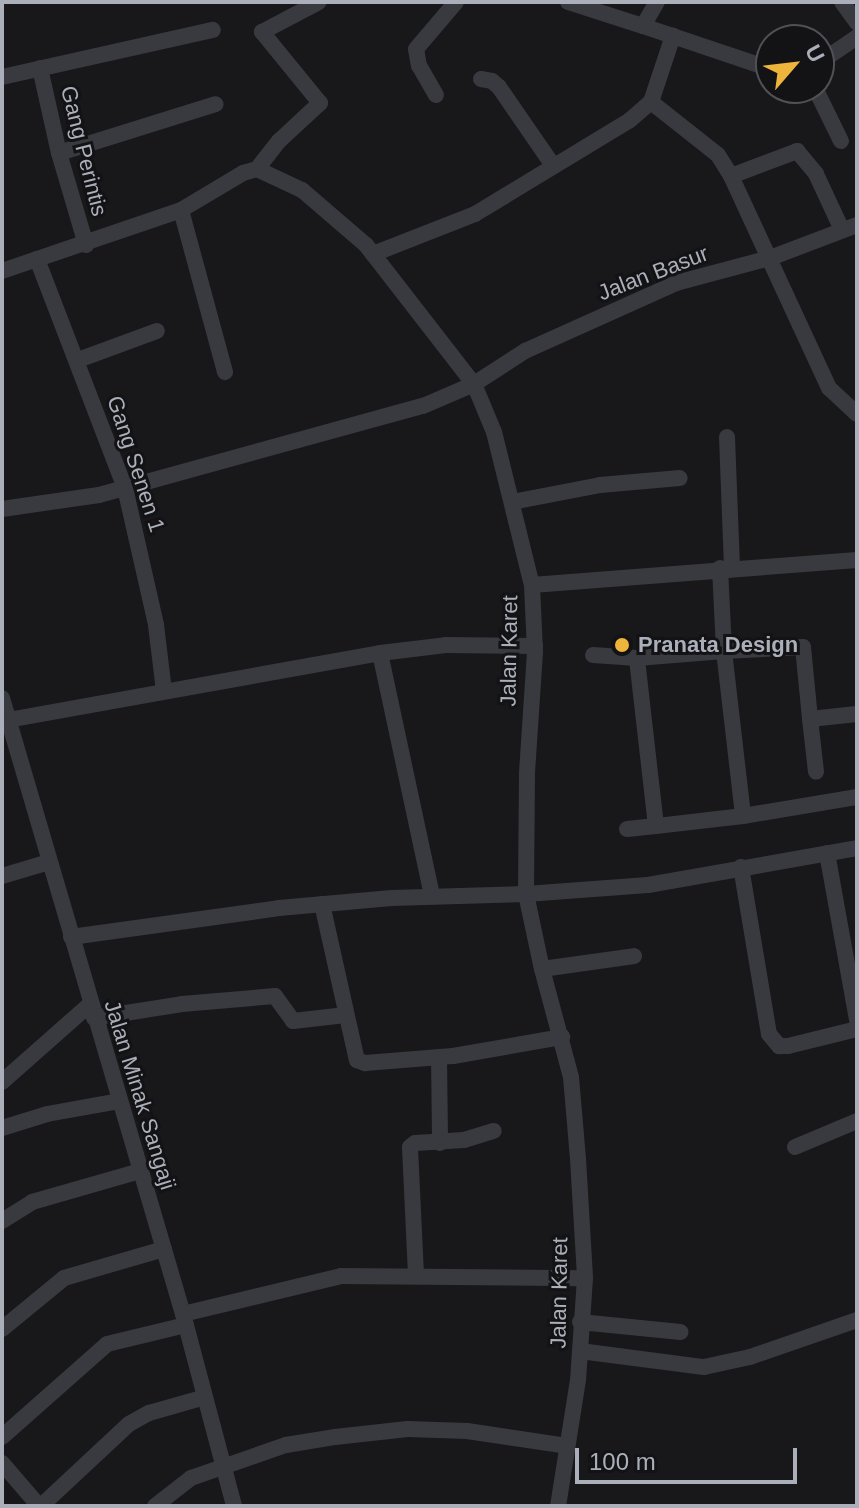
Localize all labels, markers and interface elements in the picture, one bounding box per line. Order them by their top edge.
north arrow [755,24,835,104]
text: U [800,41,830,66]
street label: Gang Perintis [55,83,113,219]
street label: Jalan Basur [594,240,712,306]
street label: Gang Senen 1 [102,392,170,536]
street label: Jalan Karet [495,595,523,707]
place label: Pranata Design [638,632,798,658]
marker: Pranata Design [613,636,631,654]
street label: Jalan Minak Sangaji [99,997,181,1193]
street label: Jalan Karet [545,1237,573,1349]
scale bar [579,1432,801,1482]
text: 100 m [589,1448,656,1475]

